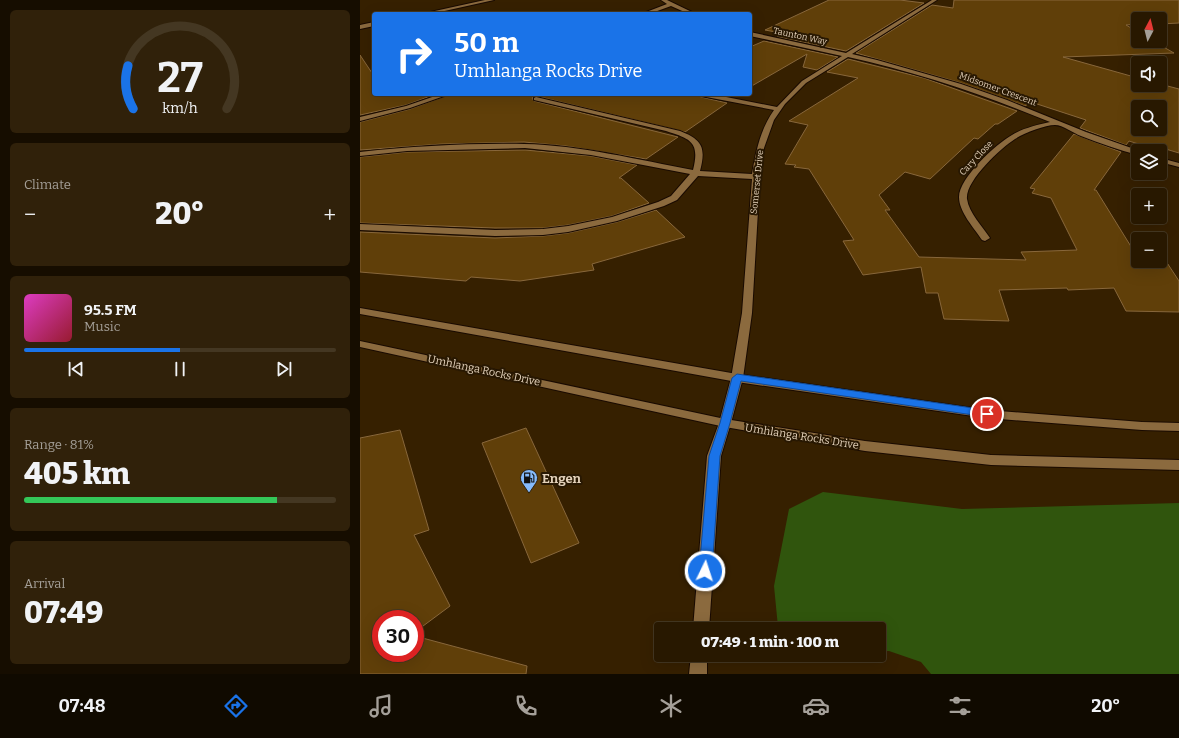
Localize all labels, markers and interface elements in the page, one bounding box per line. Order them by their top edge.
north arrow [1131,12,1167,48]
map controls [1131,12,1167,268]
street label: Taunton Way [772,25,828,47]
text: 50 m [454,26,519,59]
icon: right [388,28,440,80]
text: 27 [157,53,203,103]
button: sound [1131,56,1167,92]
text: Umhlanga Rocks Drive [454,60,642,82]
street label: Midsomer Crescent [958,70,1039,108]
text: km/h [162,100,198,117]
button: search [1131,100,1167,136]
street label: Cary Close [957,139,995,177]
button: layers [1131,144,1167,180]
street label: Somerset Drive [749,149,765,214]
text: Climate [24,177,71,192]
button: + [1131,188,1167,224]
text: 20° [155,196,204,232]
text: − [24,201,36,228]
text: + [323,201,336,228]
button: − [1131,232,1167,268]
text: 95.5 FM [84,301,136,319]
text: Music [84,319,120,334]
street label: Umhlanga Rocks Drive [426,352,542,389]
icon: previous [65,358,87,380]
icon: pause [169,358,191,380]
icon: next [273,358,295,380]
pin [970,397,1004,431]
icon: arrive [976,403,998,425]
street label: Umhlanga Rocks Drive [744,421,860,452]
text: Range · 81% [24,437,94,452]
text: 405 km [24,456,130,492]
fuel station icon: Engen [519,468,539,493]
place label: Engen [542,471,582,486]
position arrow [684,550,726,592]
text: Arrival [24,576,65,591]
text: 07:49 [24,595,103,631]
speed limit sign: 30 [372,610,424,662]
text: 07:49 · 1 min · 100 m [701,633,839,651]
icon: directions [222,692,250,720]
icon: music [367,692,395,720]
icon: phone [512,692,540,720]
icon: climate [657,692,685,720]
icon: car [802,692,830,720]
icon: filters [946,692,974,720]
text: 07:48 [58,695,106,717]
text: 20° [1091,695,1121,717]

